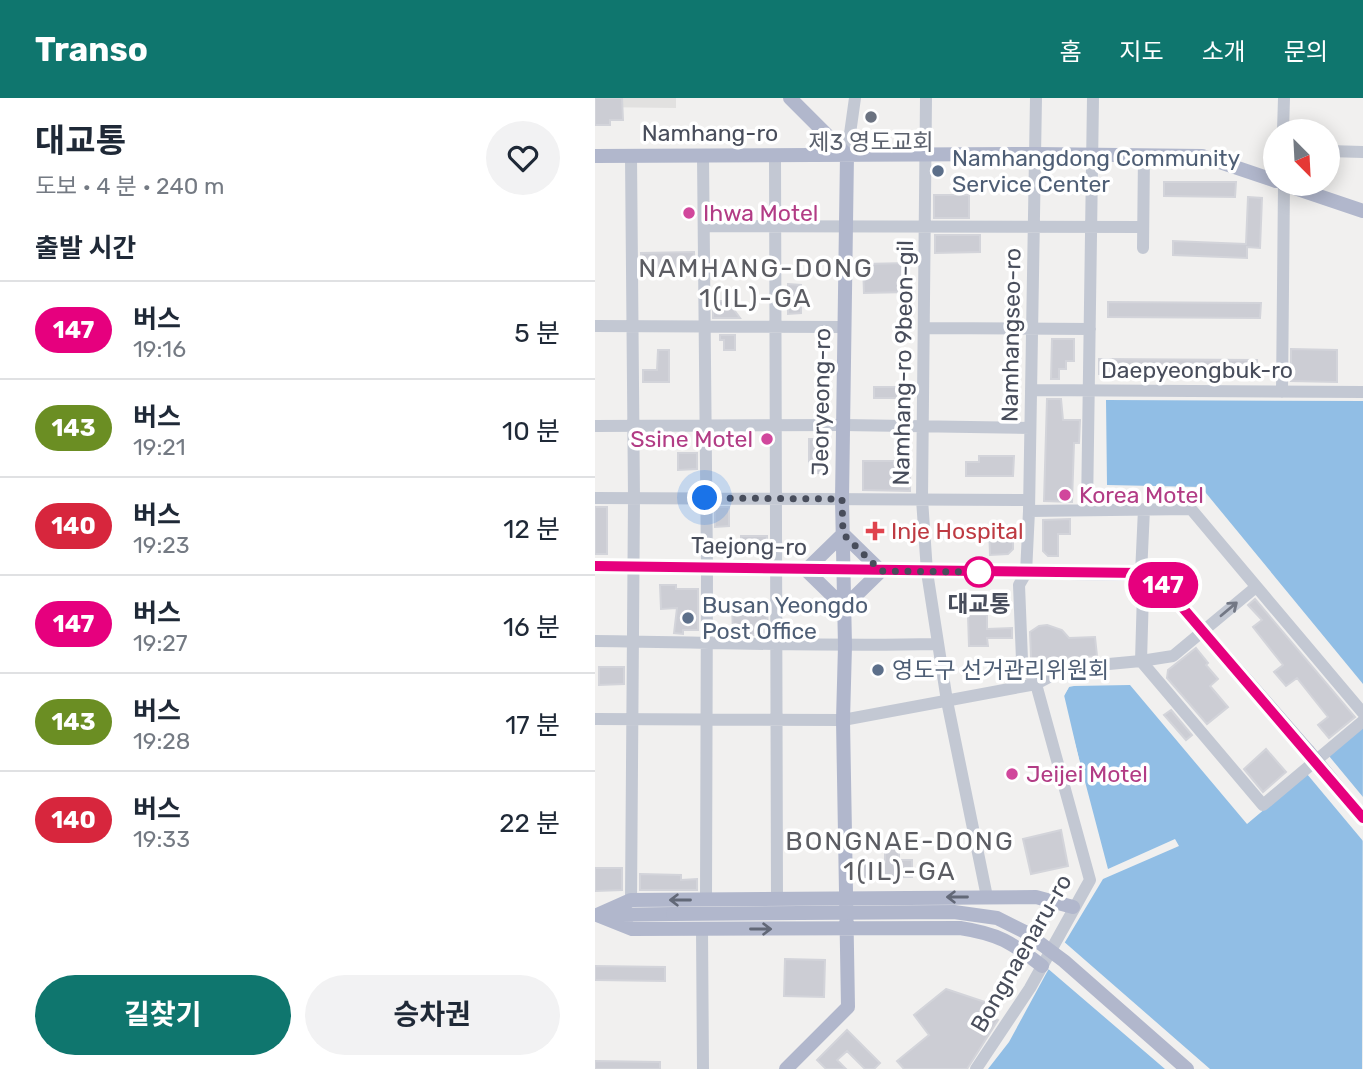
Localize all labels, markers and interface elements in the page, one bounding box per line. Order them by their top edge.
text: Transo [35,30,148,69]
text: 홈 [1059,38,1081,66]
text: 지도 [1119,38,1164,66]
text: 소개 [1202,38,1246,66]
text: 문의 [1284,38,1328,66]
marker: 제3 영도교회 [863,109,879,125]
street label: Namhang-ro [642,119,778,147]
north arrow [1263,119,1341,196]
map controls [1263,119,1340,196]
text: 대교통 [35,121,126,160]
button: heart [486,121,560,195]
place label: 제3 영도교회 [808,128,934,156]
place label: Namhangdong Community Service Center [952,144,1240,198]
marker: Namhangdong Community Service Center [930,163,946,179]
text: 도보 · 4 분 · 240 m [35,172,224,200]
place label: Ihwa Motel [703,199,818,227]
marker: Ihwa Motel [681,205,697,221]
text: 출발 시간 [35,233,136,264]
street label: Namhang-ro 9beon-gil [887,240,919,486]
street label: Namhangseo-ro [995,248,1027,422]
district label: NAMHANG-DONG 1(IL)-GA [638,253,874,314]
text: 버스 [133,304,181,335]
text: 147 [53,316,94,344]
text: 5 분 [514,318,560,349]
street label: Jeoryeong-ro [806,328,836,476]
text: 19:16 [133,335,186,363]
street label: Daepyeongbuk-ro [1101,356,1293,384]
text: 버스 [133,402,181,433]
text: 143 [51,414,96,442]
text: 10 분 [502,416,560,447]
place label: Ssine Motel [630,425,753,453]
marker: Ssine Motel [759,431,775,447]
text: 19:21 [133,433,186,461]
your location [687,480,722,515]
place label: Korea Motel [1079,481,1204,509]
marker: Korea Motel [1057,487,1073,503]
text: 버스 [133,500,181,531]
text: 140 [51,512,96,540]
text: 12 분 [503,514,560,545]
place label: Inje Hospital [891,517,1023,545]
marker: Inje Hospital [865,521,885,541]
text: 19:23 [133,531,190,559]
street label: Taejong-ro [691,531,807,561]
marker: 대교통 [964,557,994,587]
line badge: 147 [1123,562,1203,608]
text: 147 [1142,571,1184,599]
place label: 대교통 [947,590,1011,618]
place label: Busan Yeongdo Post Office [702,591,868,645]
text: 버스 [133,598,181,629]
one-way arrow [1220,601,1238,616]
text: 147 [53,610,94,638]
marker: Busan Yeongdo Post Office [680,610,696,626]
text: 16 분 [503,612,560,643]
text: 19:27 [133,629,188,657]
place label: 영도구 선거관리위원회 [892,656,1109,684]
marker: 영도구 선거관리위원회 [870,662,886,678]
text: 버스 [133,696,181,727]
text: 143 [51,708,96,736]
text: 17 분 [505,710,560,741]
text: 19:28 [133,727,191,755]
place label: Jeijei Motel [1026,760,1148,788]
marker: Jeijei Motel [1004,766,1020,782]
text: 버스 [133,794,181,825]
text: 140 [51,806,96,834]
text: 22 분 [499,808,560,839]
text: 19:33 [133,825,190,853]
district label: BONGNAE-DONG 1(IL)-GA [785,826,1015,887]
street label: Bongnaenaru-ro [964,869,1078,1037]
one-way arrow [946,890,969,904]
one-way arrow [669,893,692,907]
one-way arrow [749,922,772,936]
button: 길찾기 [35,975,291,1055]
button: 승차권 [305,975,560,1055]

